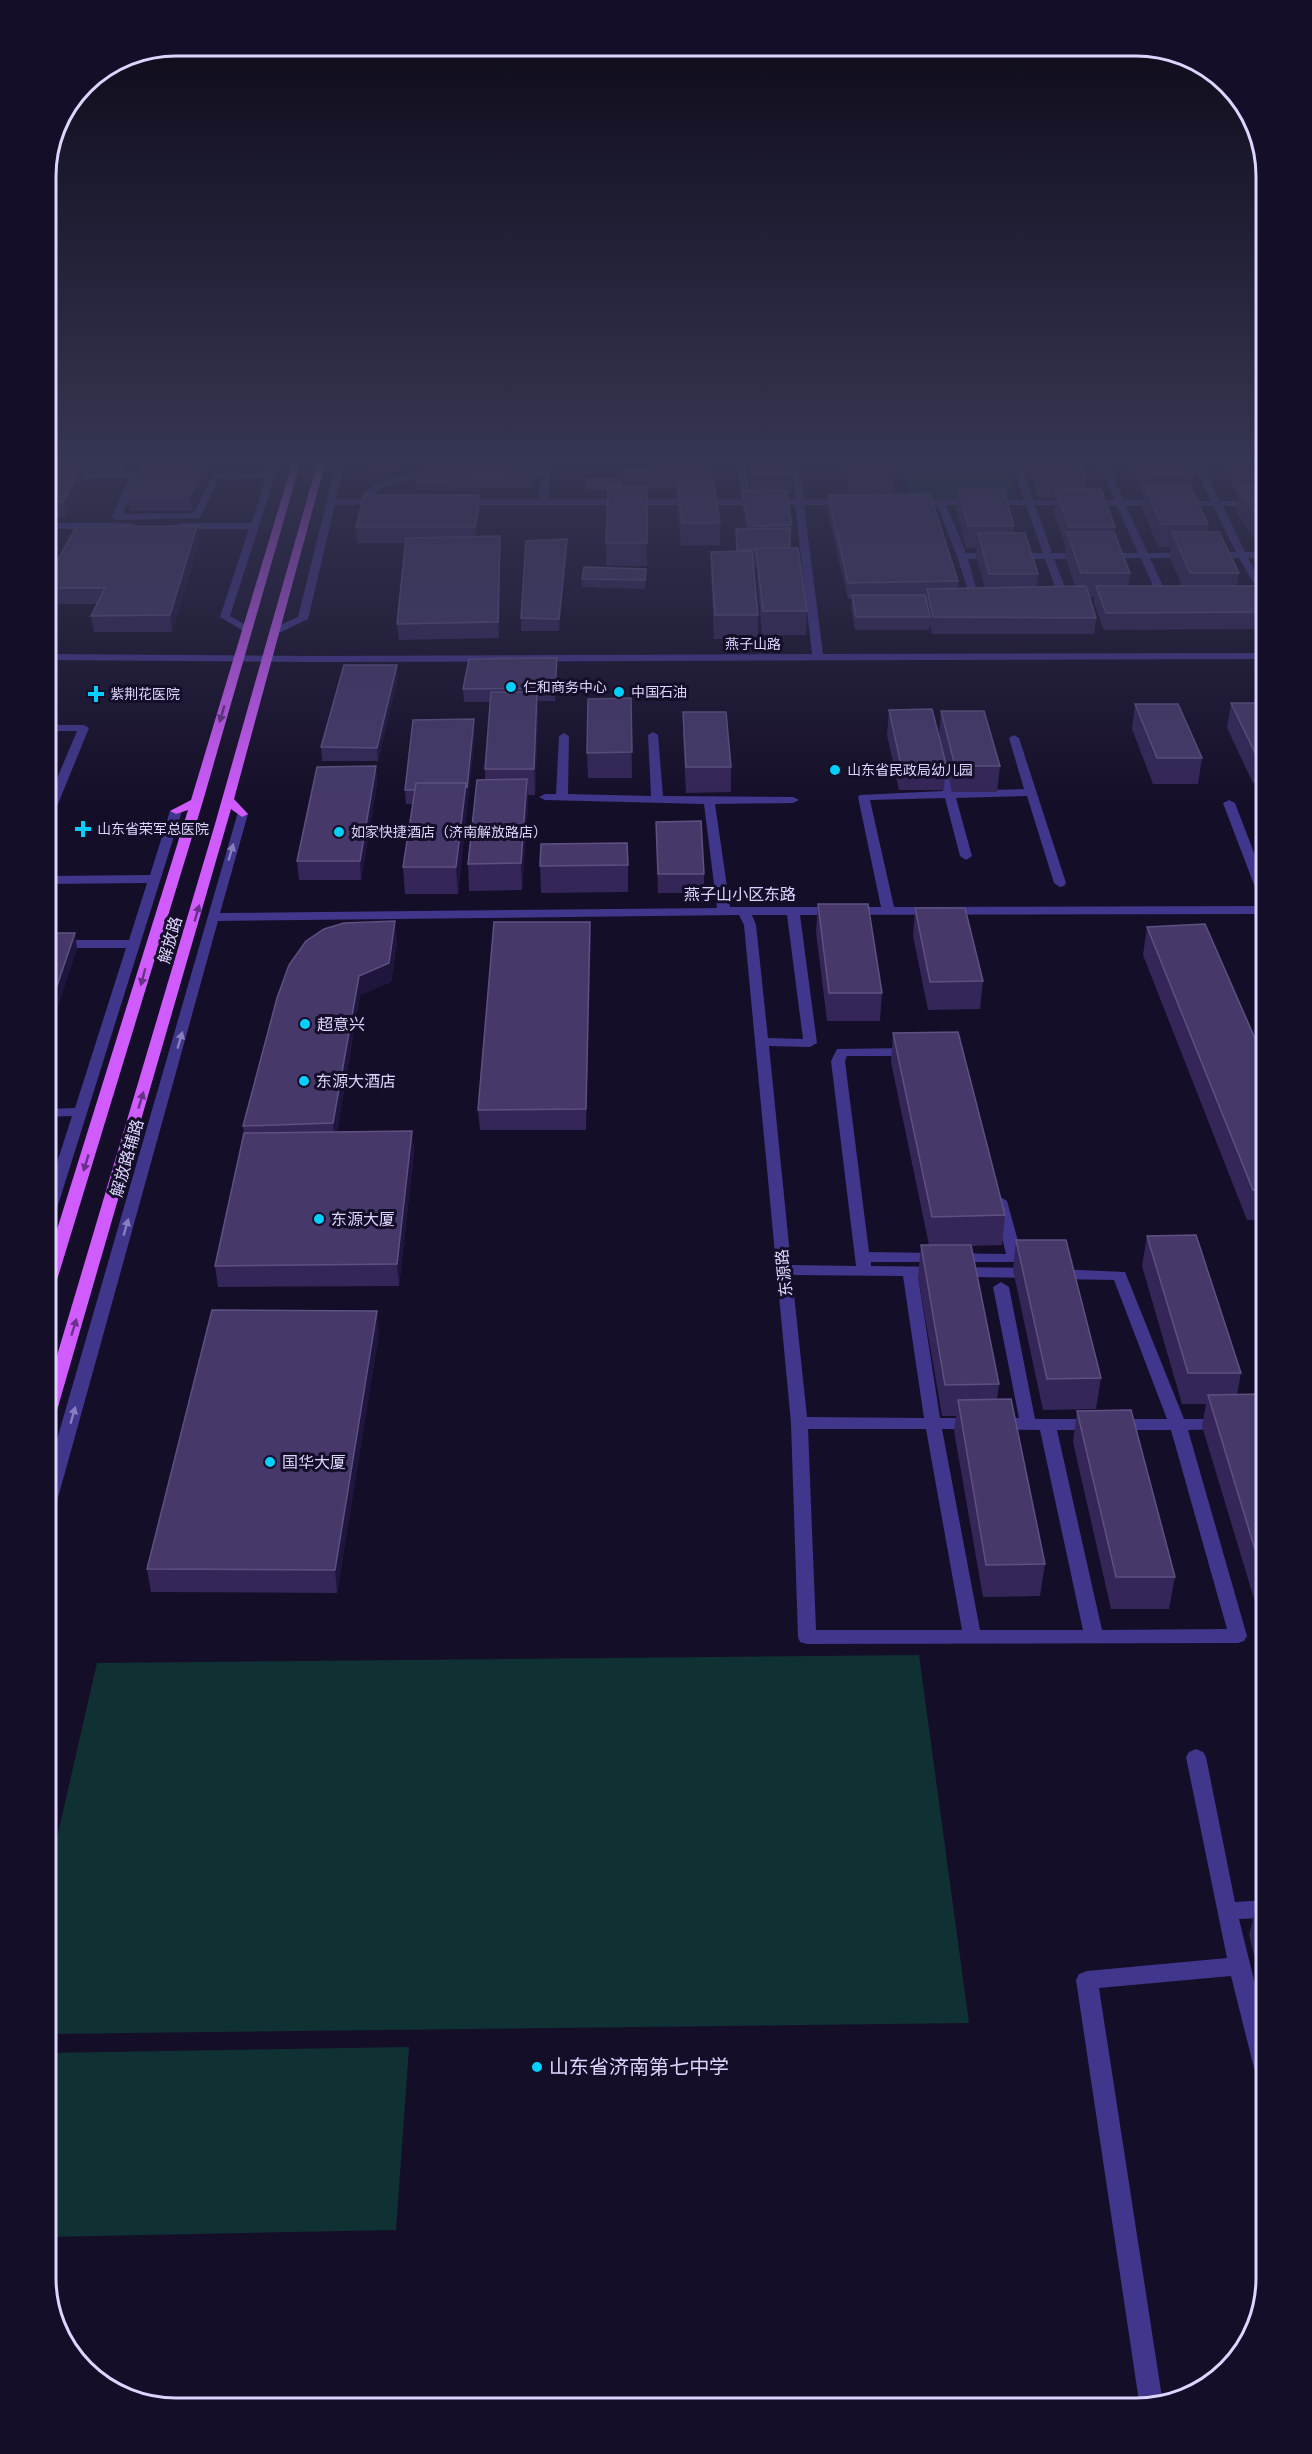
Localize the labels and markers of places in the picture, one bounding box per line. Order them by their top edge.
place label: 仁和商务中心 [523,679,607,695]
marker: 仁和商务中心 [504,680,518,694]
place label: 中国石油 [631,684,687,700]
marker: 紫荆花医院 [87,685,105,703]
marker: 中国石油 [612,685,626,699]
place label: 紫荆花医院 [110,686,180,702]
place label: 山东省民政局幼儿园 [847,762,973,778]
marker: 山东省民政局幼儿园 [828,763,842,777]
marker: 山东省荣军总医院 [74,820,92,838]
place label: 山东省荣军总医院 [97,821,209,837]
place label: 如家快捷酒店（济南解放路店） [351,824,547,840]
marker: 如家快捷酒店（济南解放路店） [332,825,346,839]
place label: 超意兴 [317,1015,365,1034]
marker: 超意兴 [298,1017,312,1031]
place label: 东源大酒店 [316,1072,396,1091]
marker: 东源大酒店 [297,1074,311,1088]
place label: 东源大厦 [331,1210,395,1229]
marker: 东源大厦 [312,1212,326,1226]
place label: 国华大厦 [282,1453,346,1472]
marker: 国华大厦 [263,1455,277,1469]
place label: 山东省济南第七中学 [549,2055,729,2079]
marker: 山东省济南第七中学 [530,2060,544,2074]

